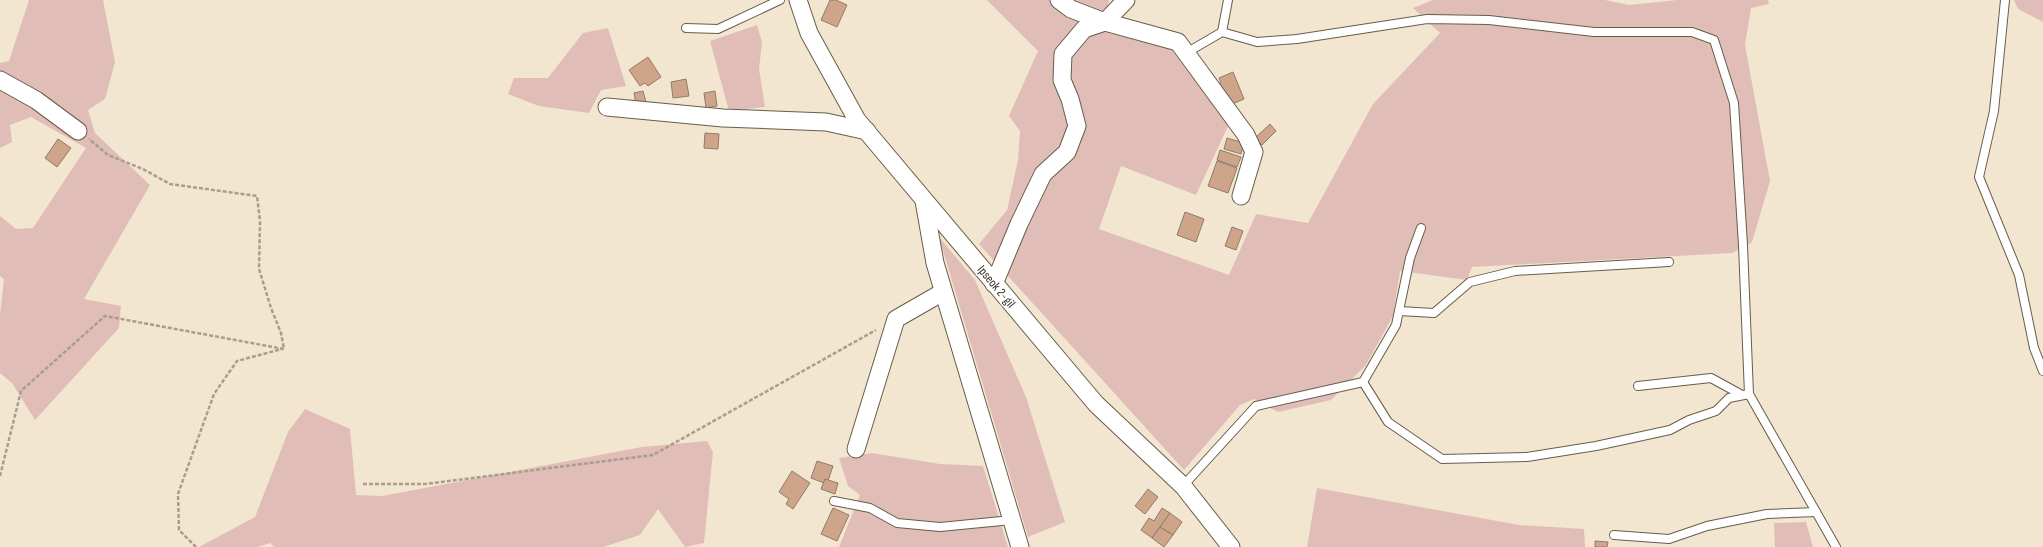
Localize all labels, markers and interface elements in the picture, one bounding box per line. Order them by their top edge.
street label: Ipseok 2-gil [974,262,1019,311]

